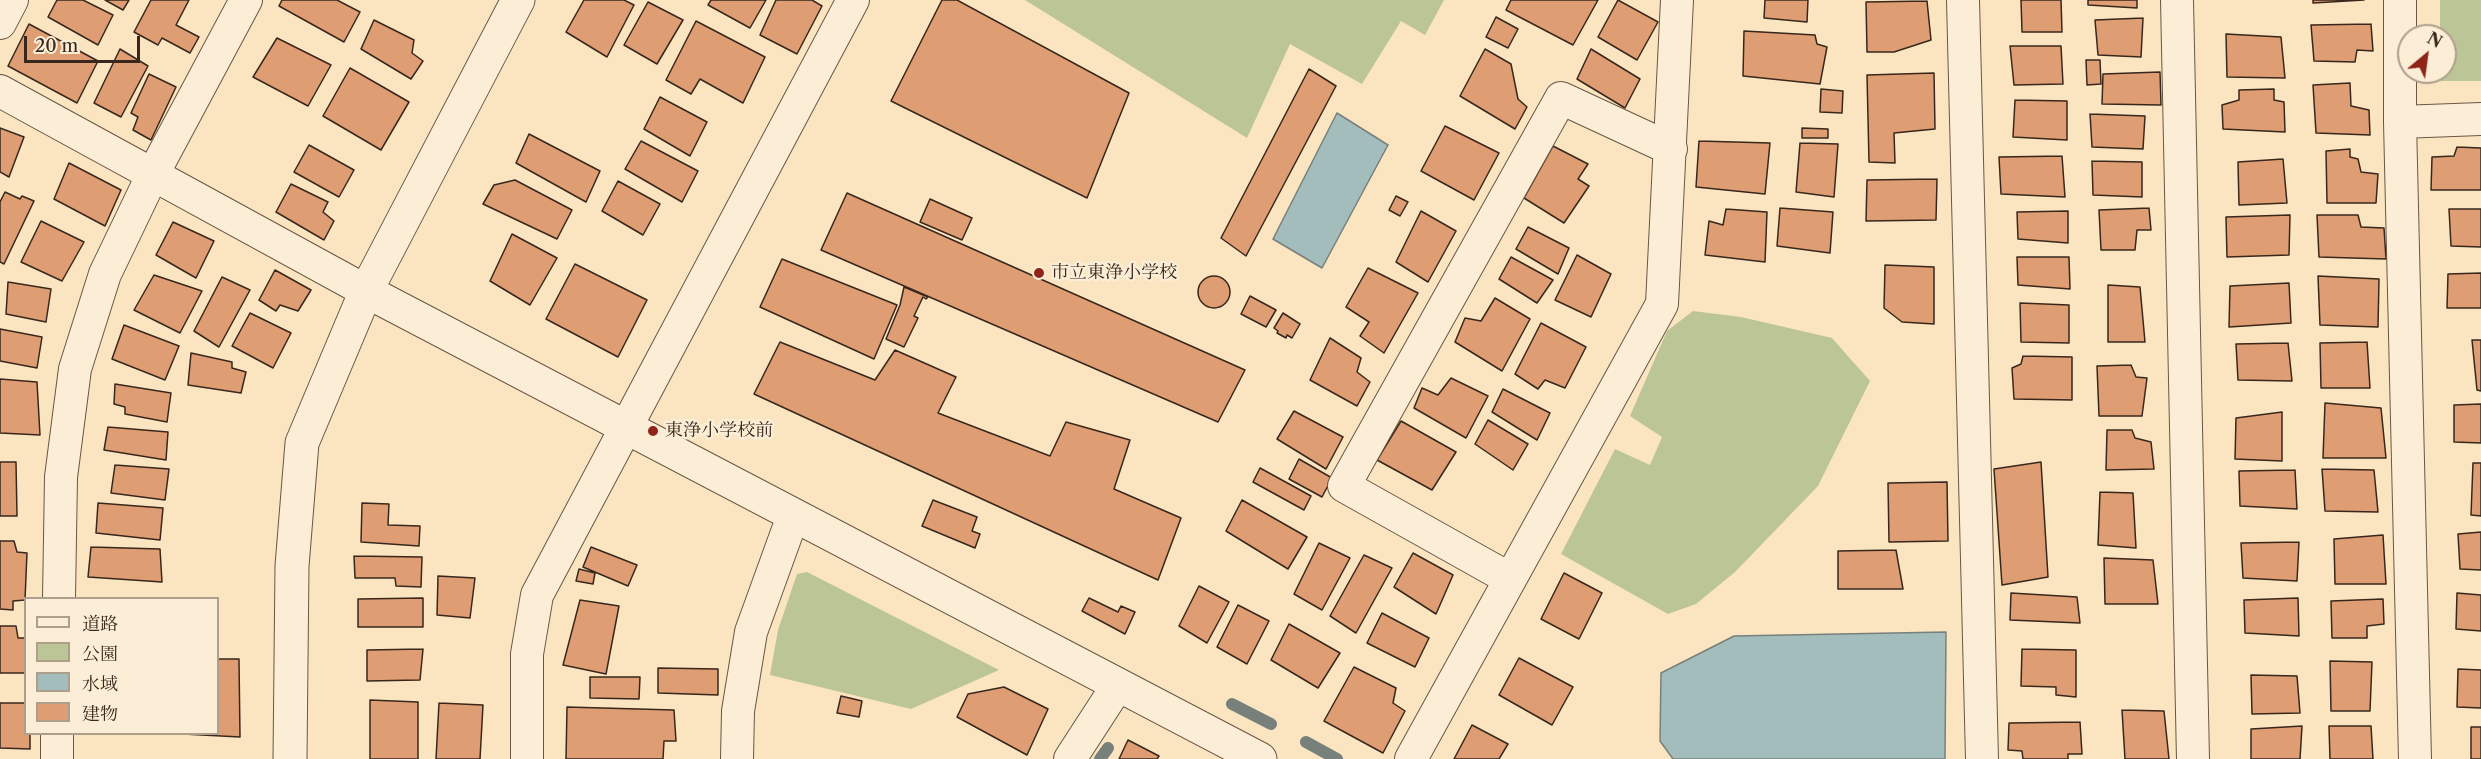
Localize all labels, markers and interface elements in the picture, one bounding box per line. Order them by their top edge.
scale bar [27,24,142,62]
north arrow [2397,24,2457,84]
text: N [2424,28,2446,52]
text: 20 m [35,35,78,57]
place label: 市立東浄小学校 [1051,262,1177,284]
marker: 市立東浄小学校 [1032,266,1046,280]
place label: 東浄小学校前 [665,420,773,442]
marker: 東浄小学校前 [646,424,660,438]
legend [24,597,219,735]
text: 道路 [82,613,118,635]
text: 公園 [82,643,118,665]
text: 水域 [82,673,118,695]
text: 建物 [82,703,118,725]

